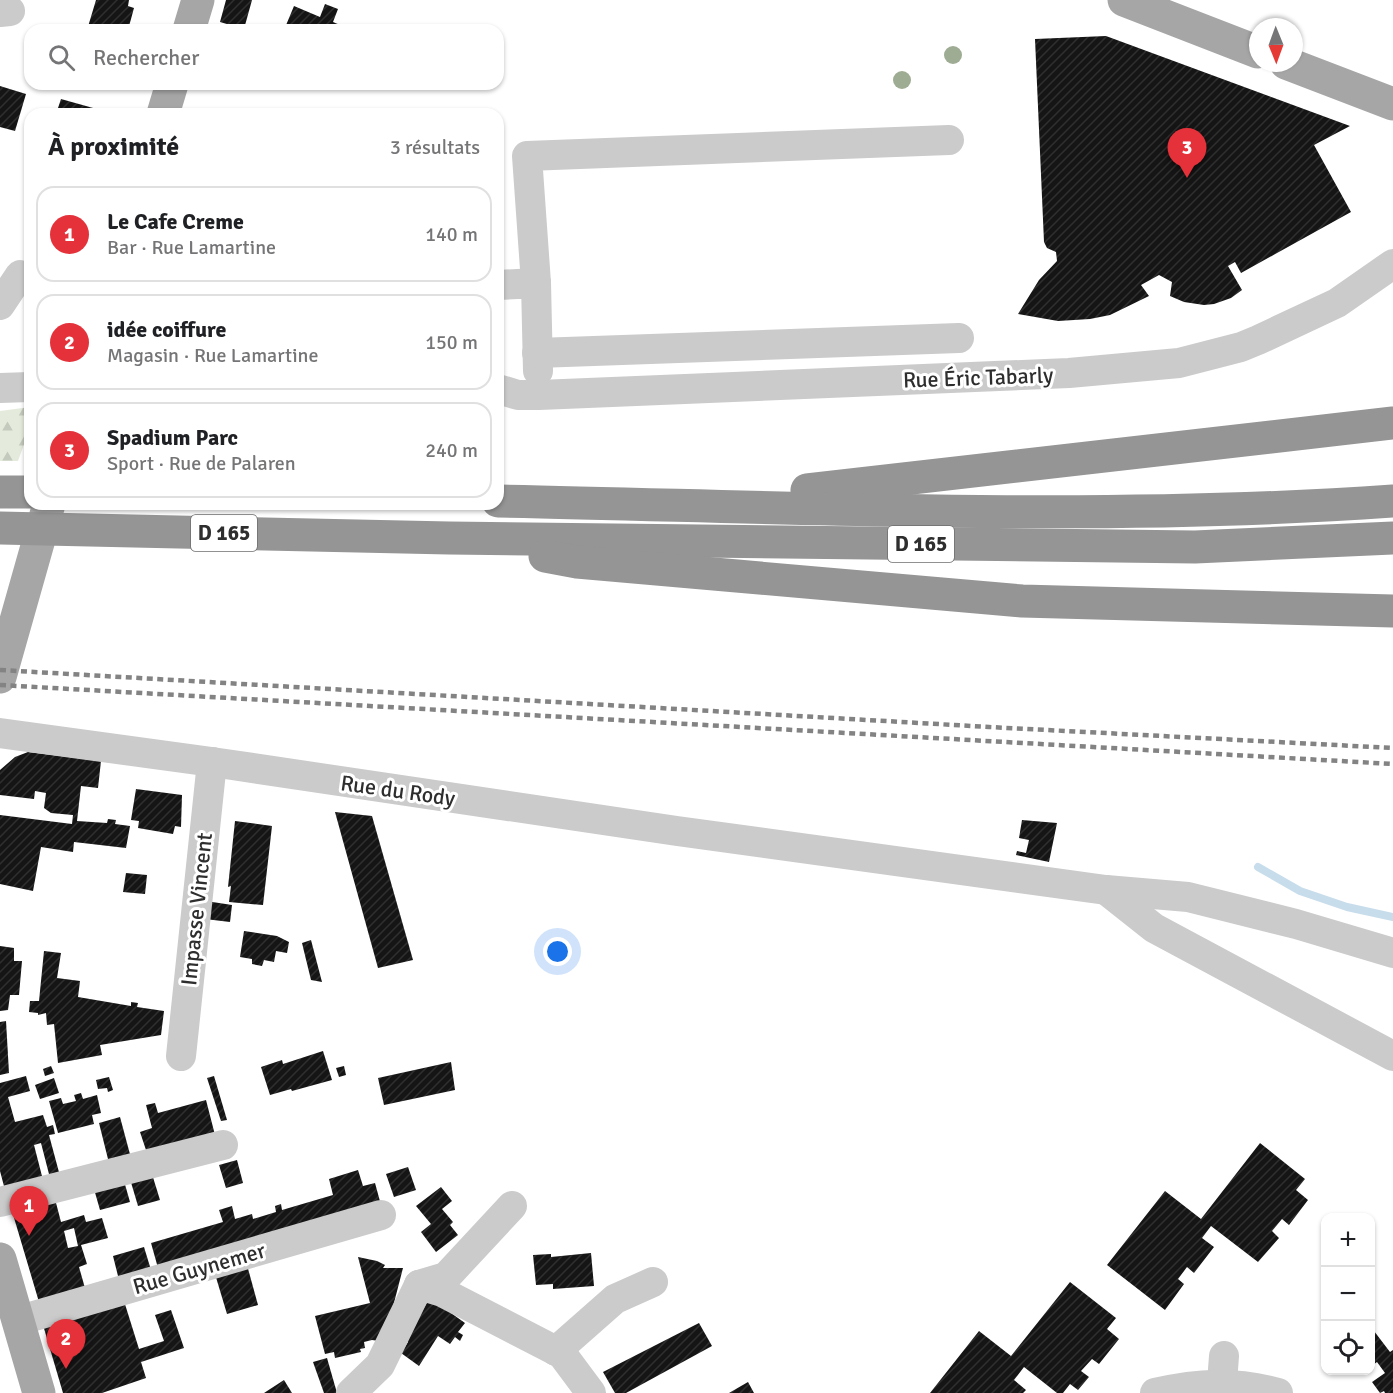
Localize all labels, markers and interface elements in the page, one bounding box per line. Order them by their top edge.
north arrow [1249,18,1303,72]
search box [24,24,504,90]
icon: search [45,41,78,74]
text: Rechercher [93,44,199,71]
pin: 3 [1168,128,1206,178]
text: À proximité [48,131,179,163]
text: 3 résultats [390,135,480,160]
text: Le Cafe Creme [107,208,244,235]
text: 1 [64,222,75,247]
text: 140 m [425,222,478,247]
text: Bar · Rue Lamartine [107,235,276,260]
text: idée coiffure [107,316,226,343]
text: 2 [64,330,75,355]
text: 150 m [425,330,478,355]
text: Magasin · Rue Lamartine [107,343,319,368]
street label: Rue Éric Tabarly [902,361,1054,394]
text: Spadium Parc [107,424,238,451]
text: 3 [64,438,75,463]
text: 240 m [425,438,478,463]
text: Sport · Rue de Palaren [107,451,296,476]
road number: D 165 [191,515,257,551]
road number: D 165 [888,526,954,562]
street label: Rue du Rody [339,769,458,812]
street label: Impasse Vincent [175,831,218,987]
your location [543,937,572,966]
pin: 1 [9,1186,48,1236]
map controls [1321,1213,1375,1375]
button: + [1321,1213,1375,1267]
street label: Rue Guynemer [130,1237,269,1300]
button: − [1321,1267,1375,1321]
pin: 2 [46,1320,86,1369]
button: locate [1321,1321,1375,1375]

